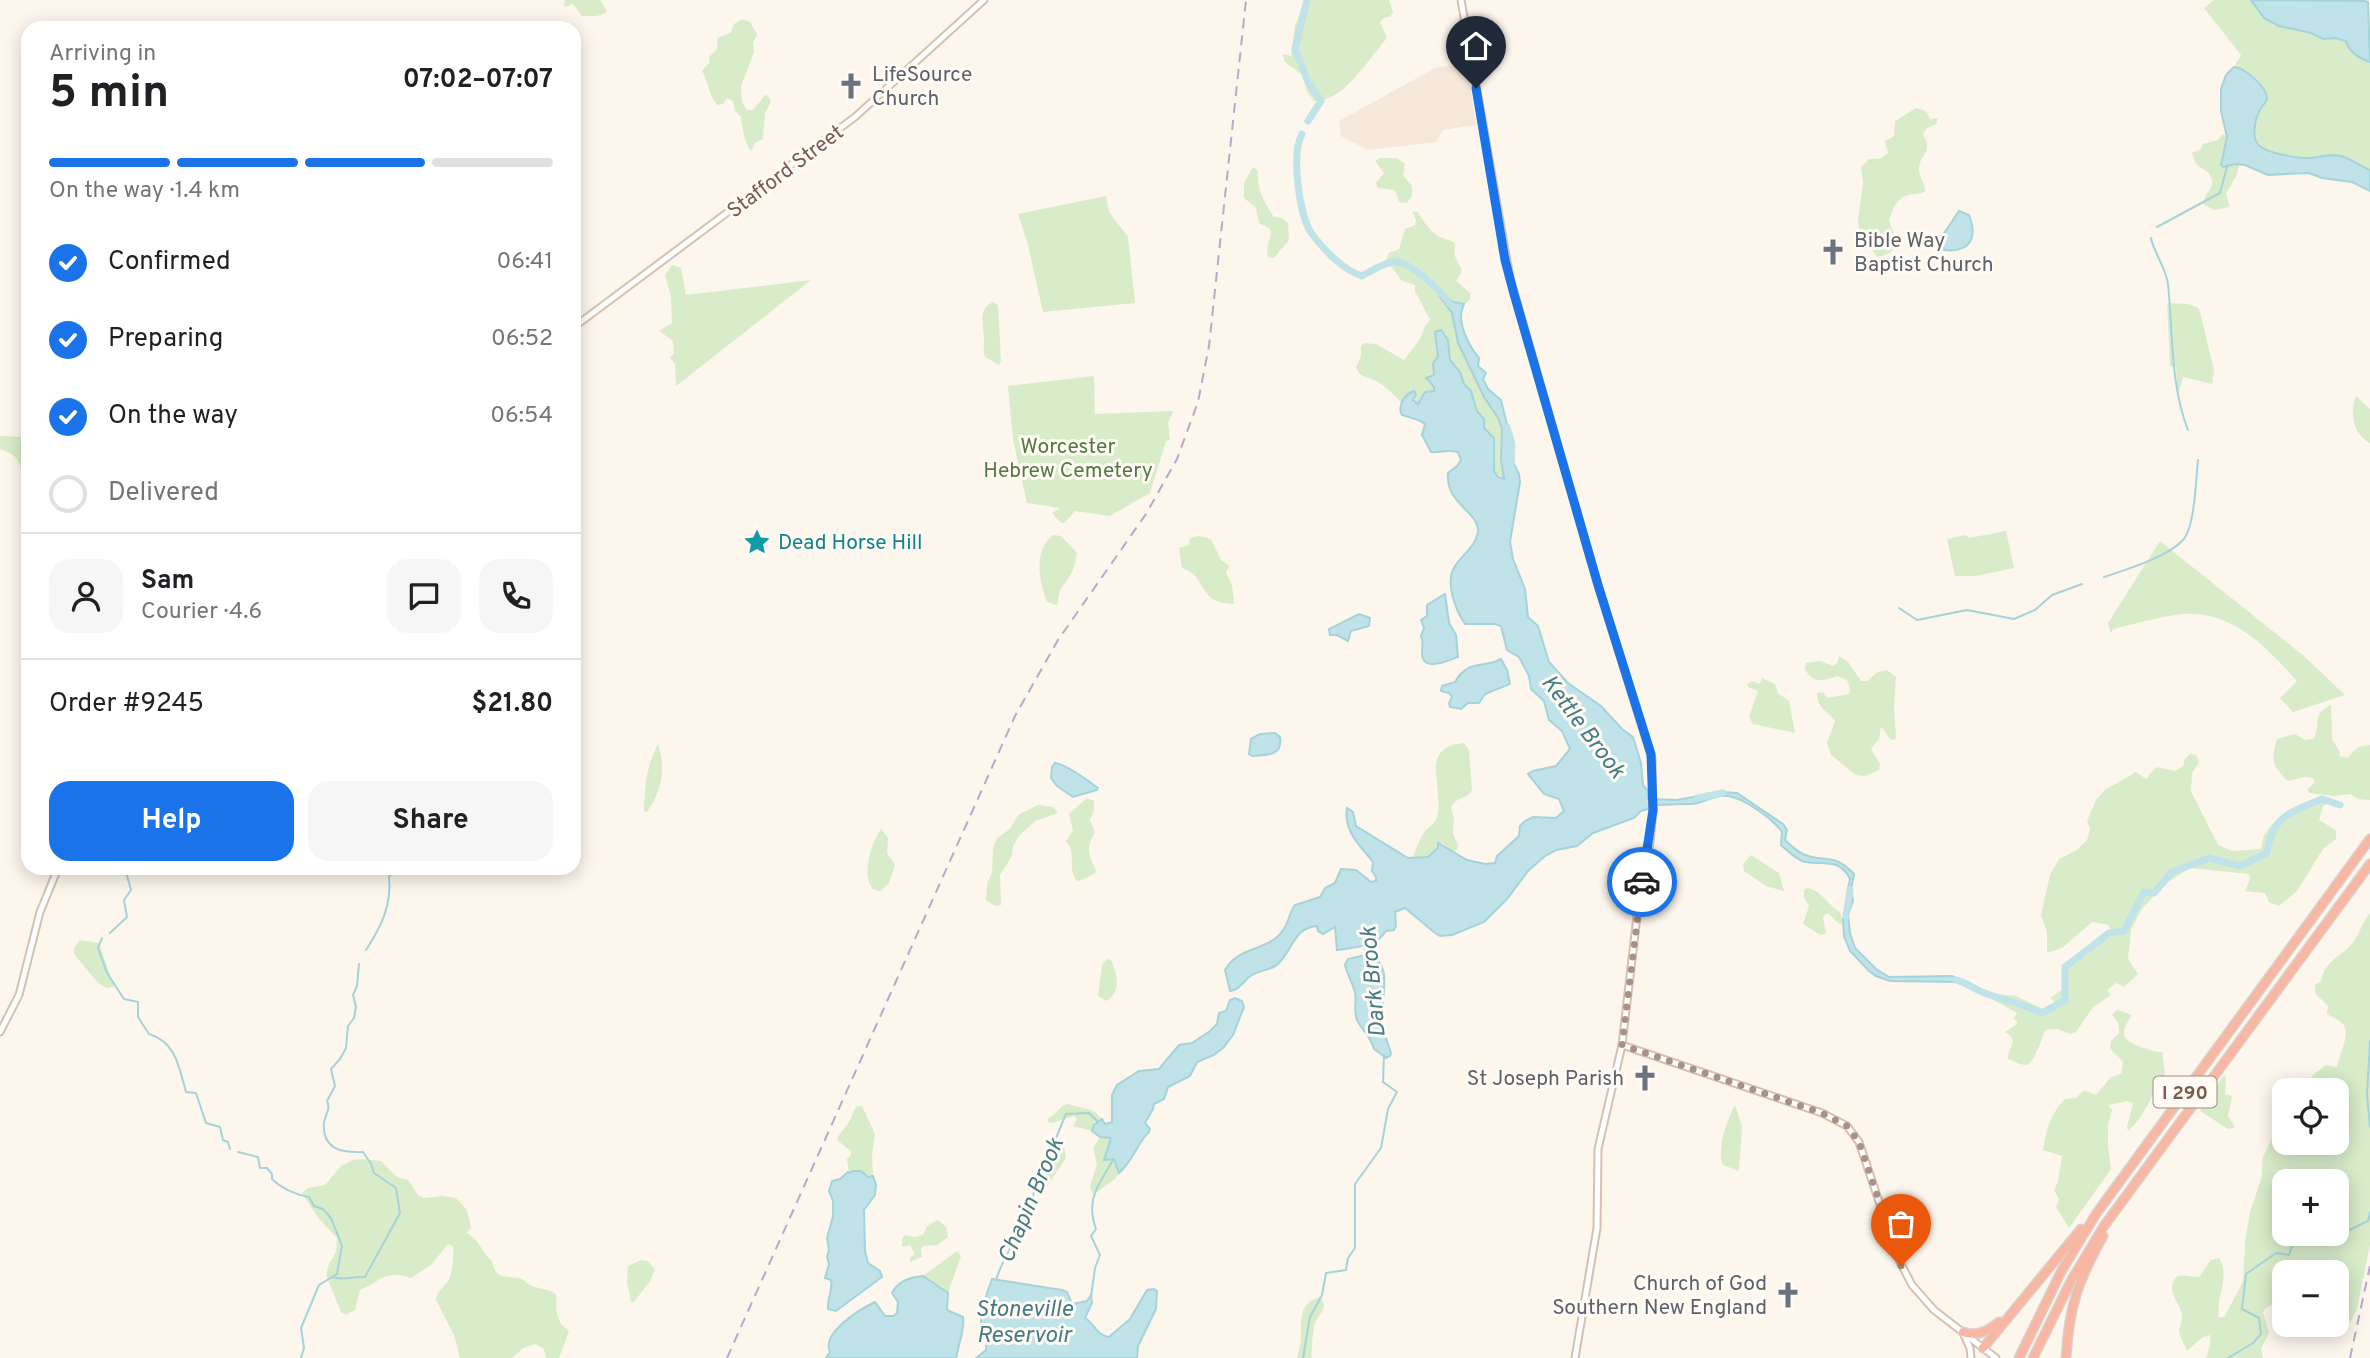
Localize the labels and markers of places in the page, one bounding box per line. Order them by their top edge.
pin [1446,16,1506,88]
place label: LifeSource Church [872,62,972,113]
church icon: LifeSource Church [836,71,866,101]
place label: Bible Way Baptist Church [1854,228,1994,279]
church icon: Bible Way Baptist Church [1818,237,1848,267]
place icon: Dead Horse Hill [742,527,772,557]
place label: Dead Horse Hill [778,530,923,557]
church icon: St Joseph Parish [1630,1063,1660,1093]
place label: St Joseph Parish [1467,1066,1624,1093]
pin [1871,1194,1931,1266]
place label: Church of God Southern New England [1552,1271,1767,1322]
church icon: Church of God Southern New England [1773,1280,1803,1310]

